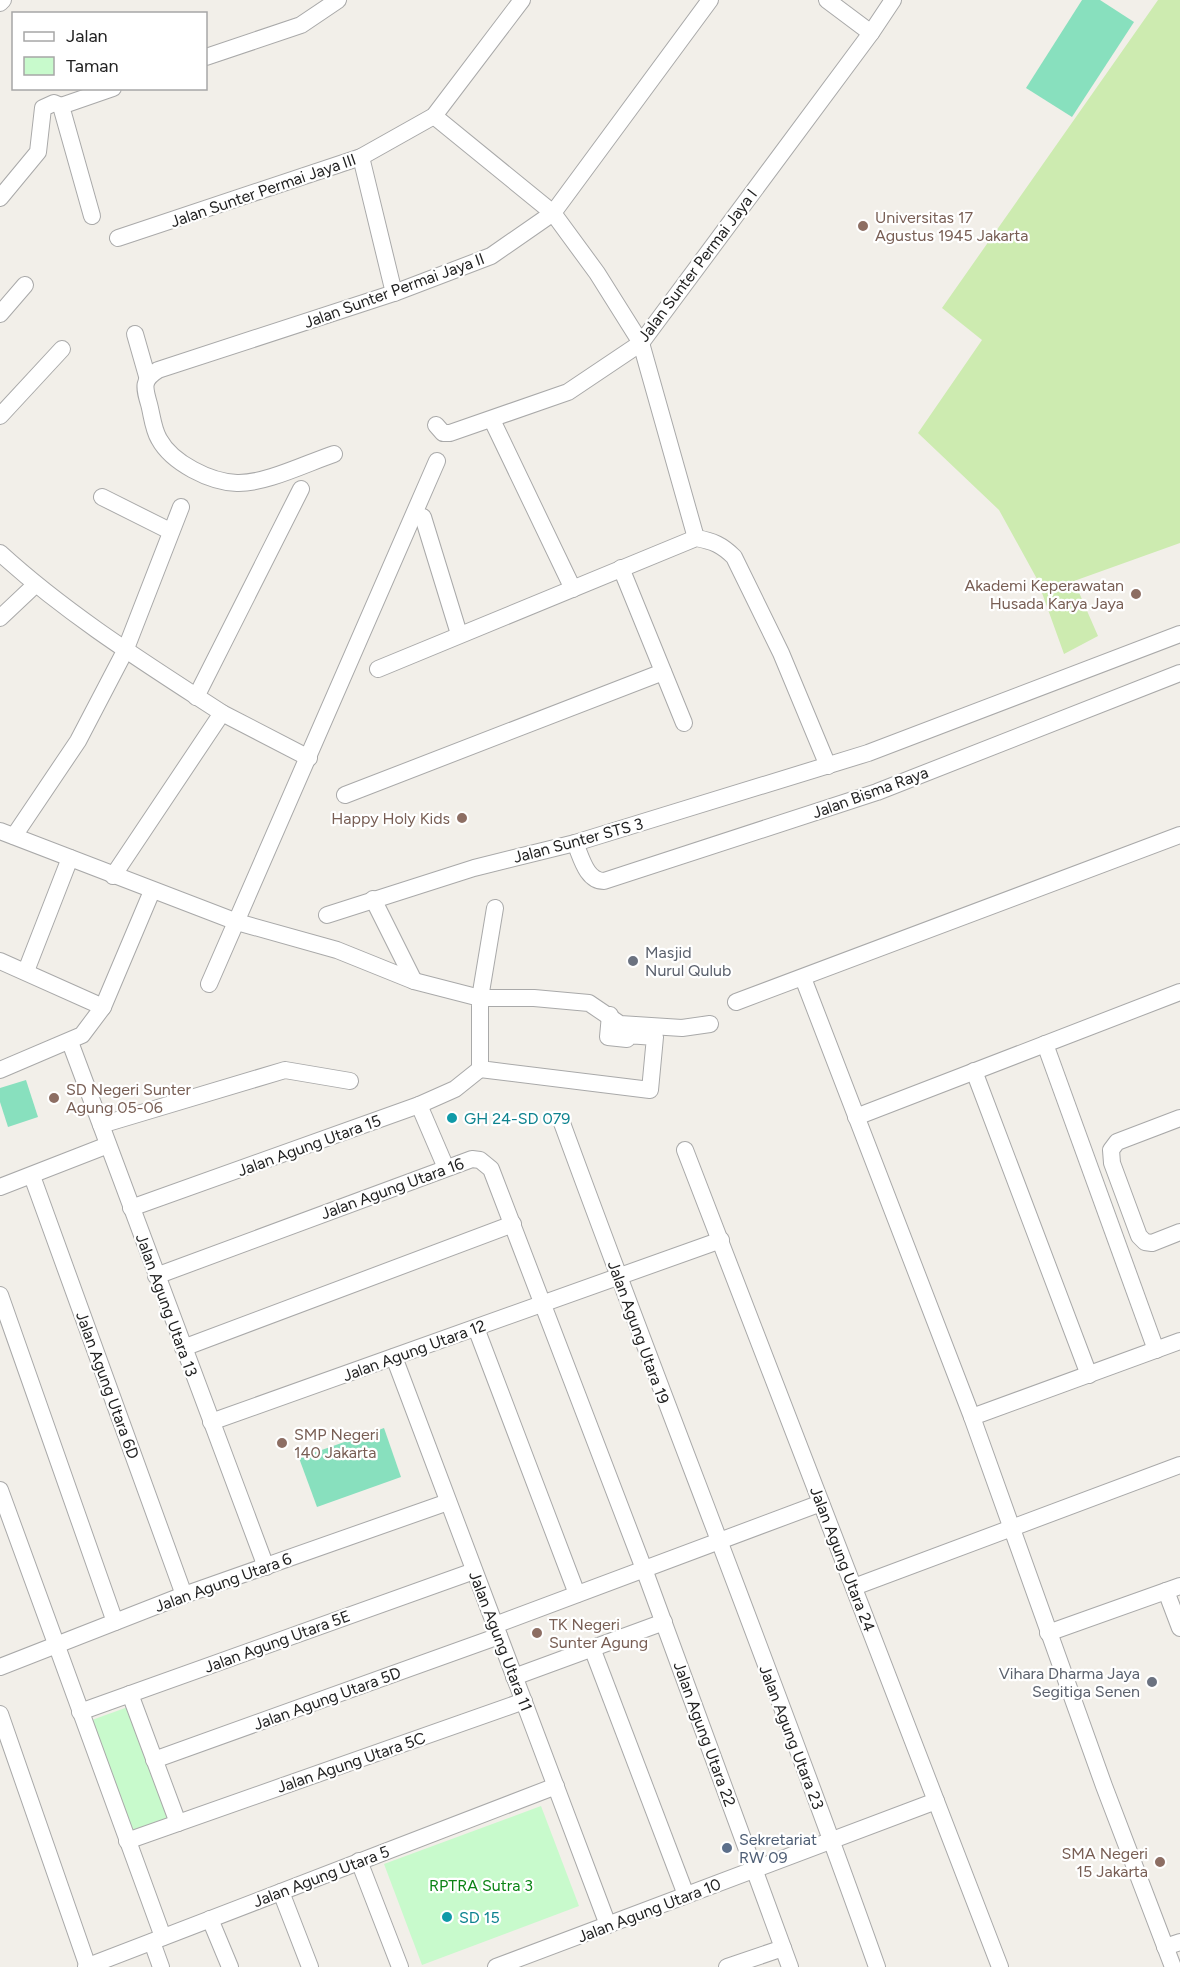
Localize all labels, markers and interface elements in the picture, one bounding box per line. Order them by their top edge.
legend [12,12,207,90]
text: Jalan [66,25,108,47]
text: Taman [66,55,119,77]
street label: Jalan Sunter Permai Jaya III [168,150,358,231]
street label: Jalan Sunter Permai Jaya I [634,185,761,345]
place label: Universitas 17 Agustus 1945 Jakarta [875,208,1028,245]
marker: Universitas 17 Agustus 1945 Jakarta [856,219,870,233]
street label: Jalan Sunter Permai Jaya II [301,249,487,332]
place label: Akademi Keperawatan Husada Karya Jaya [964,576,1124,613]
marker: Akademi Keperawatan Husada Karya Jaya [1129,587,1143,601]
street label: Jalan Bisma Raya [810,763,931,822]
place label: Happy Holy Kids [331,809,450,828]
marker: Happy Holy Kids [455,811,469,825]
street label: Jalan Sunter STS 3 [511,814,645,867]
place label: Masjid Nurul Qulub [645,943,731,980]
marker: Masjid Nurul Qulub [626,954,640,968]
place label: SD Negeri Sunter Agung 05-06 [66,1080,192,1117]
marker: SD Negeri Sunter Agung 05-06 [47,1091,61,1105]
place label: GH 24-SD 079 [464,1109,570,1128]
street label: Jalan Agung Utara 15 [235,1111,383,1180]
marker: GH 24-SD 079 [445,1111,459,1125]
street label: Jalan Agung Utara 16 [318,1154,466,1223]
street label: Jalan Agung Utara 13 [132,1231,201,1379]
street label: Jalan Agung Utara 19 [604,1258,673,1406]
street label: Jalan Agung Utara 6D [72,1309,143,1461]
street label: Jalan Agung Utara 12 [340,1316,488,1385]
place label: SMP Negeri 140 Jakarta [294,1425,379,1462]
marker: SMP Negeri 140 Jakarta [275,1436,289,1450]
street label: Jalan Agung Utara 24 [806,1484,879,1635]
street label: Jalan Agung Utara 6 [152,1549,294,1616]
street label: Jalan Agung Utara 11 [465,1568,536,1714]
street label: Jalan Agung Utara 5E [202,1606,353,1677]
place label: TK Negeri Sunter Agung [549,1615,648,1652]
marker: TK Negeri Sunter Agung [530,1626,544,1640]
street label: Jalan Agung Utara 22 [669,1659,740,1809]
street label: Jalan Agung Utara 23 [755,1662,828,1812]
street label: Jalan Agung Utara 5D [251,1663,403,1734]
place label: Vihara Dharma Jaya Segitiga Senen [999,1664,1140,1701]
marker: Vihara Dharma Jaya Segitiga Senen [1145,1675,1159,1689]
street label: Jalan Agung Utara 5C [274,1728,428,1797]
place label: Sekretariat RW 09 [739,1830,817,1867]
marker: Sekretariat RW 09 [720,1841,734,1855]
street label: Jalan Agung Utara 5 [250,1842,392,1911]
place label: SMA Negeri 15 Jakarta [1061,1844,1148,1881]
marker: SMA Negeri 15 Jakarta [1153,1855,1167,1869]
street label: Jalan Agung Utara 10 [575,1874,724,1947]
park label: RPTRA Sutra 3 [429,1876,533,1895]
place label: SD 15 [459,1908,500,1927]
marker: SD 15 [440,1910,454,1924]

